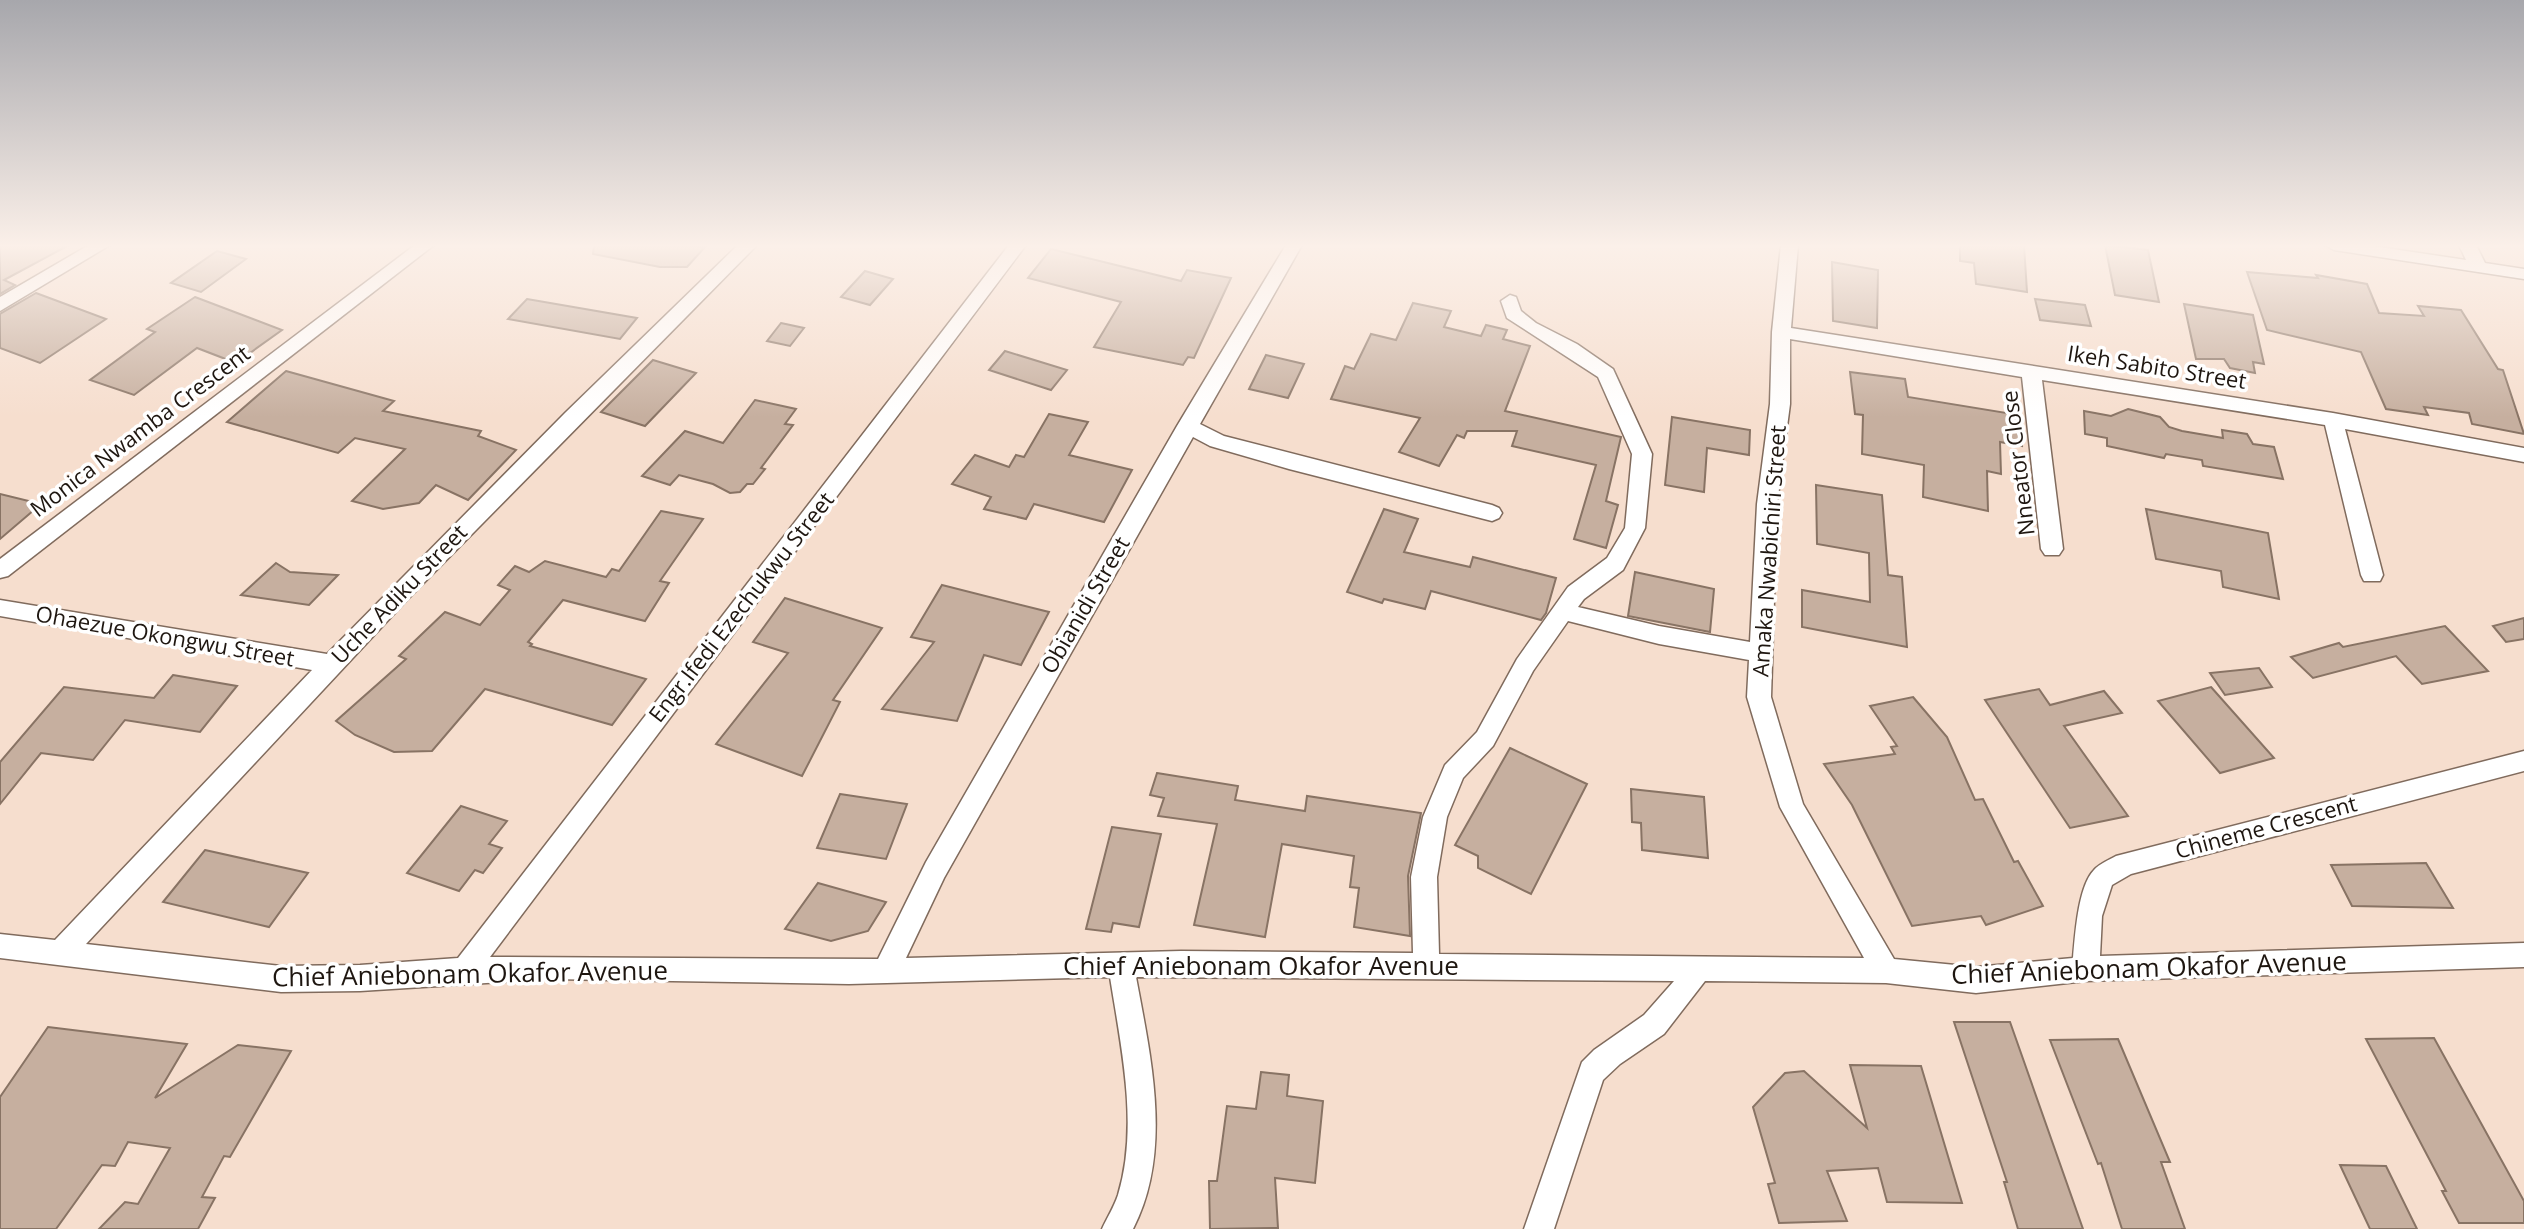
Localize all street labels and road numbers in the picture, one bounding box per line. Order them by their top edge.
street label: Monica Nwamba Crescent [23,337,256,523]
street label: Ikeh Sabito Street [2066,337,2249,395]
street label: Nneator Close [1993,389,2041,537]
street label: Amaka Nwabichiri Street [1744,424,1792,678]
street label: Engr.Ifedi Ezechukwu Street [641,485,840,728]
street label: Uche Adiku Street [324,517,473,670]
street label: Obianidi Street [1033,530,1136,679]
street label: Ohaezue Okongwu Street [34,597,297,673]
street label: Chineme Crescent [2171,787,2360,865]
street label: Chief Aniebonam Okafor Avenue [1950,942,2347,992]
street label: Chief Aniebonam Okafor Avenue [1063,947,1459,983]
street label: Chief Aniebonam Okafor Avenue [272,952,668,994]

